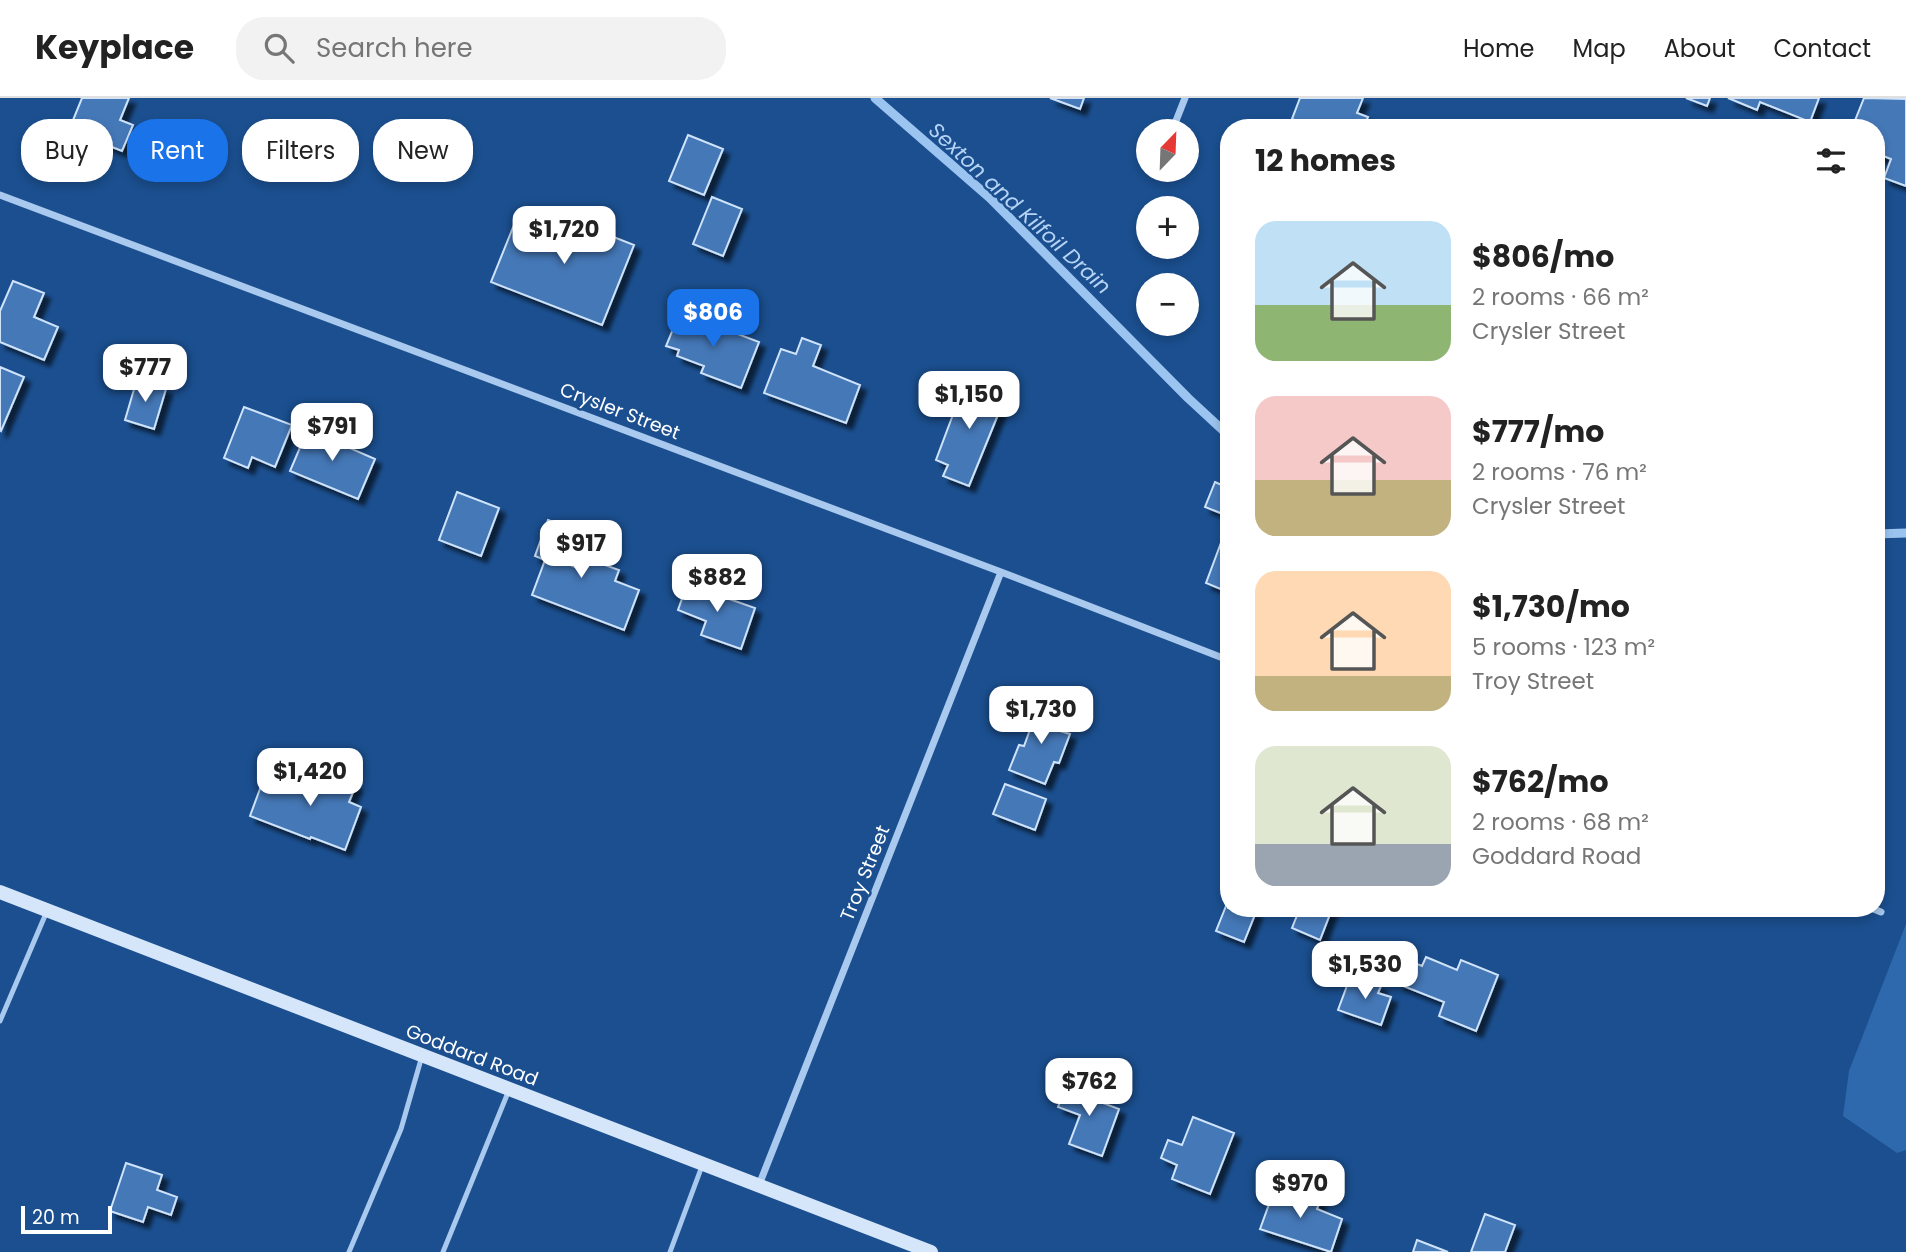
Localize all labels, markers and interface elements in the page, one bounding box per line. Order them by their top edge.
search box [236,17,726,80]
text: Keyplace [35,24,194,71]
icon: search [260,29,298,67]
text: Search here [316,30,473,66]
text: Home [1463,32,1535,65]
text: Map [1573,32,1626,65]
text: About [1664,32,1735,65]
text: Contact [1773,32,1871,65]
water label: Sexton and Kilfoil Drain [923,116,1117,300]
chip: Buy [21,119,113,182]
chip: Rent [127,119,228,182]
chip: Filters [242,119,359,182]
chip: New [373,119,473,182]
north arrow [1136,119,1199,182]
map controls [1136,119,1199,336]
text: 12 homes [1255,139,1396,182]
icon: filters [1812,142,1850,180]
button: + [1136,196,1199,259]
pin: $1,720 [507,206,621,266]
text: $1,720 [529,213,599,245]
text: $806/mo [1472,235,1614,278]
icon: home [1311,249,1395,333]
button: − [1136,273,1199,336]
text: 2 rooms · 66 m² [1472,281,1649,313]
pin: $806 [672,289,754,349]
text: $806 [683,296,743,328]
text: Crysler Street [1472,315,1625,347]
pin: $777 [104,344,186,404]
text: $777 [119,351,171,383]
pin: $1,150 [912,372,1026,431]
street label: Crysler Street [556,376,684,446]
text: $1,150 [935,378,1003,410]
pin: $791 [291,404,373,463]
text: $791 [307,410,357,442]
text: $777/mo [1472,410,1604,453]
icon: home [1311,424,1395,508]
text: 2 rooms · 76 m² [1472,456,1647,488]
text: Crysler Street [1472,490,1625,522]
pin: $917 [540,520,622,580]
text: $917 [556,527,606,559]
pin: $882 [676,554,758,614]
text: $882 [688,561,746,593]
text: $1,730/mo [1472,585,1630,628]
icon: home [1311,599,1395,683]
text: 5 rooms · 123 m² [1472,631,1655,663]
text: Troy Street [1472,665,1594,697]
pin: $1,730 [984,686,1098,746]
text: $1,730 [1005,693,1077,725]
pin: $1,420 [253,748,367,808]
text: $1,420 [273,755,347,787]
text: $762/mo [1472,760,1609,803]
icon: home [1311,774,1395,858]
text: 2 rooms · 68 m² [1472,806,1649,838]
street label: Troy Street [834,821,896,925]
text: Goddard Road [1472,840,1641,872]
pin: $1,530 [1308,942,1422,1001]
text: $1,530 [1328,948,1402,980]
street label: Goddard Road [402,1017,542,1093]
pin: $762 [1048,1058,1130,1118]
text: $762 [1061,1065,1117,1097]
pin: $970 [1259,1160,1341,1220]
text: $970 [1272,1167,1328,1199]
scale bar [21,1203,112,1235]
text: 20 m [32,1204,80,1231]

